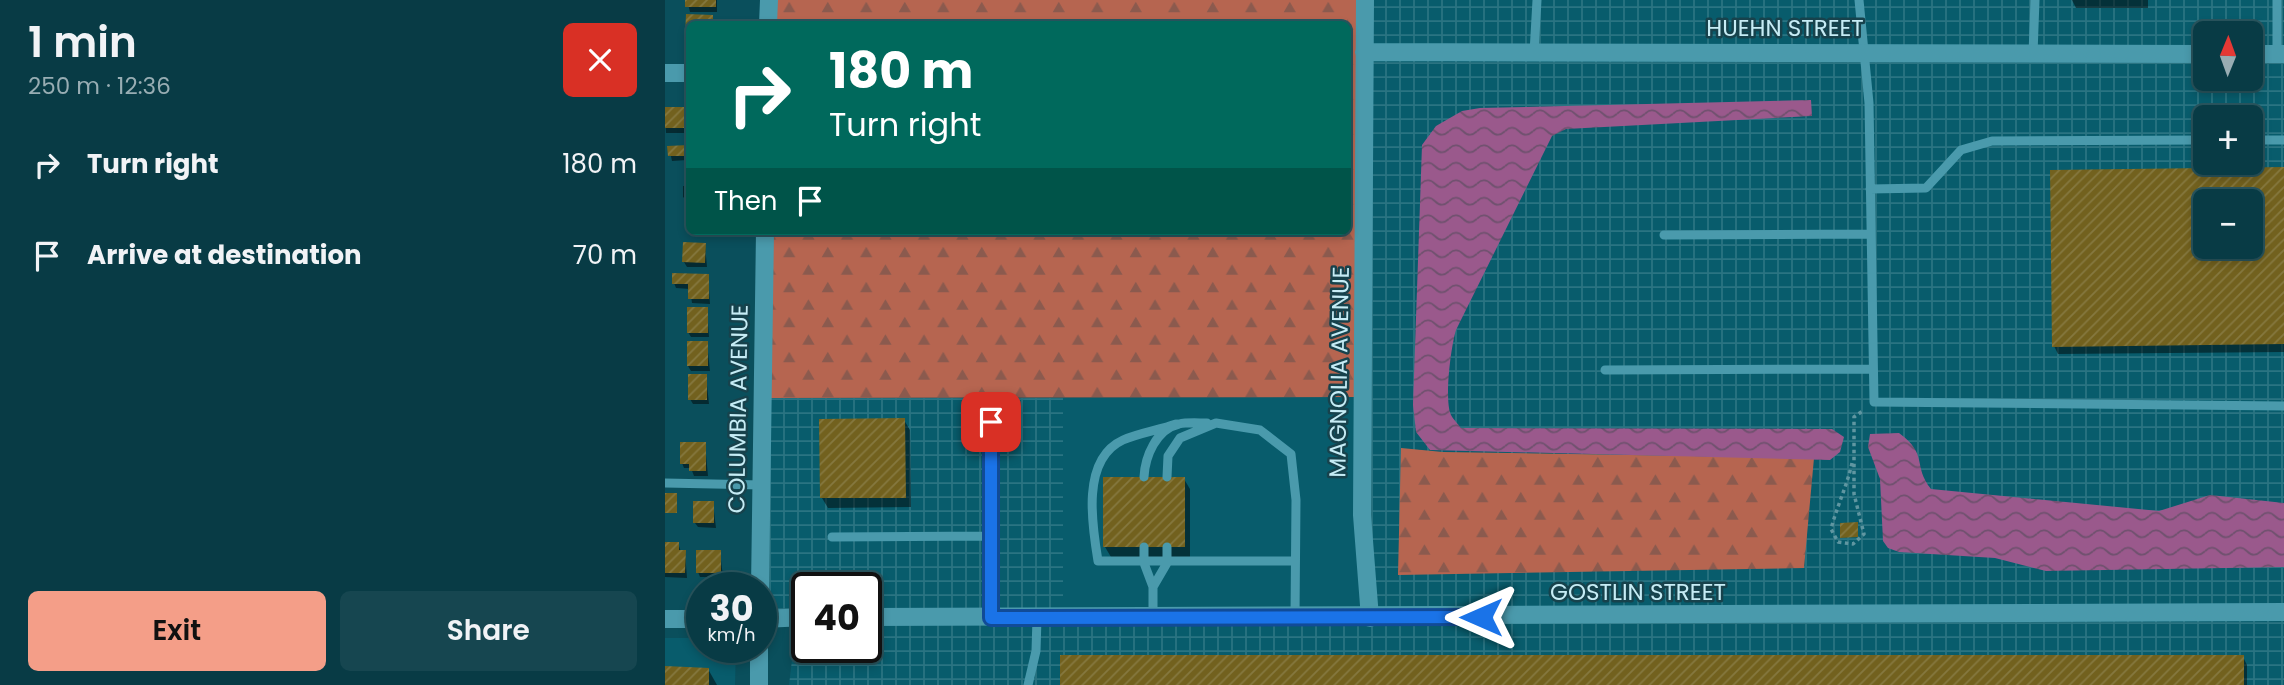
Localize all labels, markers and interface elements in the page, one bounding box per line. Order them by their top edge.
street label: HUEHN STREET [1706,12,1864,44]
text: 1 min [28,13,137,72]
north arrow [2193,21,2263,91]
map controls [2193,21,2263,259]
button: close [563,23,637,97]
text: 180 m [829,37,973,105]
icon: right [714,49,805,140]
text: 250 m · 12:36 [28,70,171,102]
text: Turn right [829,102,981,147]
button: + [2193,105,2263,175]
icon: right [28,146,66,184]
text: Turn right [87,146,219,182]
text: 180 m [562,146,637,182]
icon: arrive [791,182,829,220]
text: Then [714,183,777,219]
button: − [2193,189,2263,259]
icon: arrive [28,237,66,275]
text: Arrive at destination [87,237,362,273]
text: 70 m [573,237,637,273]
street label: MAGNOLIA AVENUE [1321,266,1357,478]
street label: COLUMBIA AVENUE [720,304,756,514]
pin [961,392,1021,452]
icon: arrive [972,403,1010,441]
speed limit sign: 40 [791,572,882,663]
street label: GOSTLIN STREET [1550,576,1726,608]
position arrow [1444,580,1518,654]
text: 30 [710,584,754,633]
button: Exit [28,591,326,671]
button: Share [340,591,637,671]
text: km/h [708,622,755,647]

